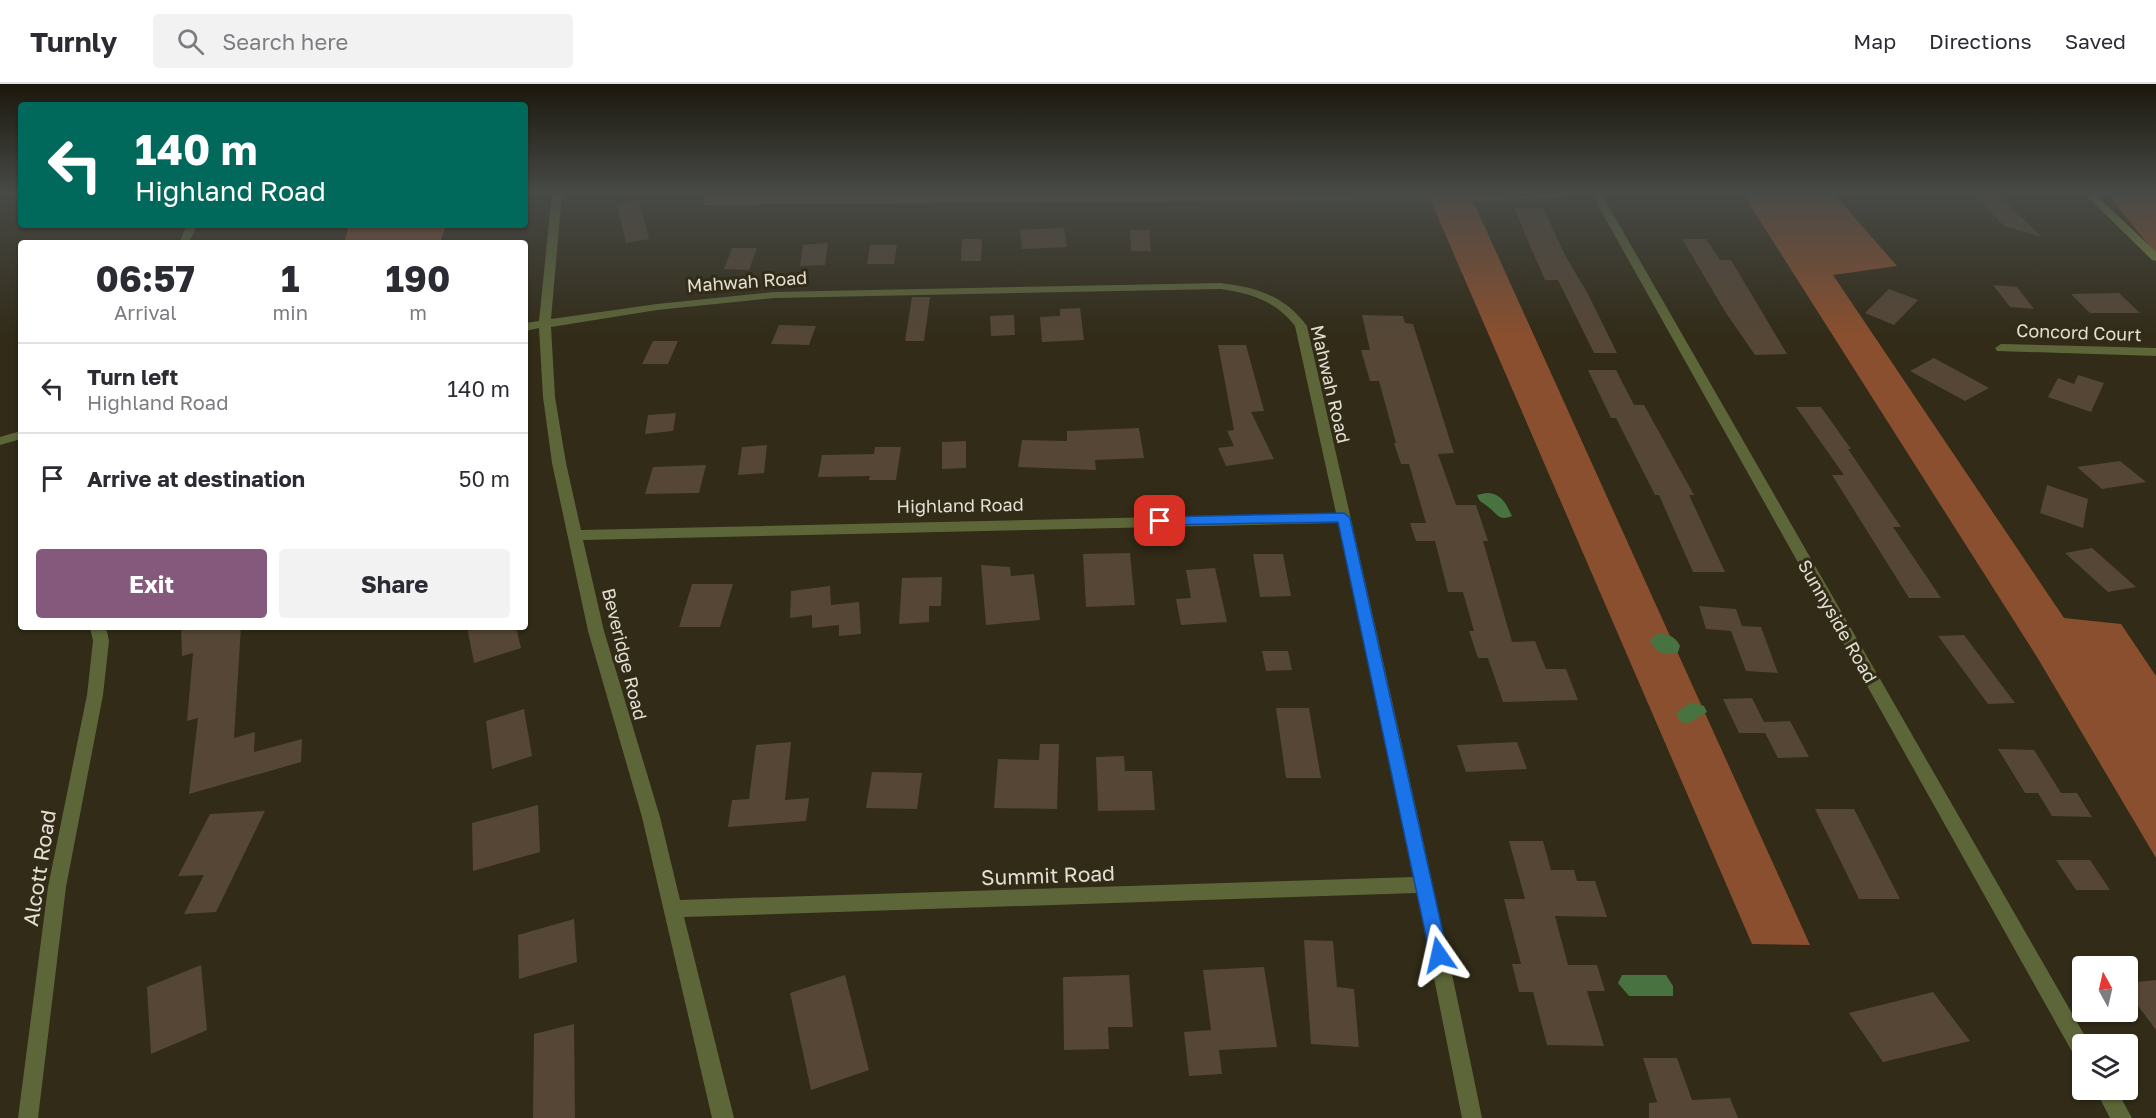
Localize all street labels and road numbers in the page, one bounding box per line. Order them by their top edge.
street label: Mahwah Road [686,266,808,296]
street label: Concord Court [2016,319,2142,345]
street label: Mahwah Road [1307,323,1355,445]
street label: Highland Road [896,493,1024,517]
street label: Sunnyside Road [1794,555,1882,687]
street label: Beveridge Road [598,586,652,722]
street label: Alcott Road [17,808,61,928]
street label: Summit Road [981,860,1115,890]

